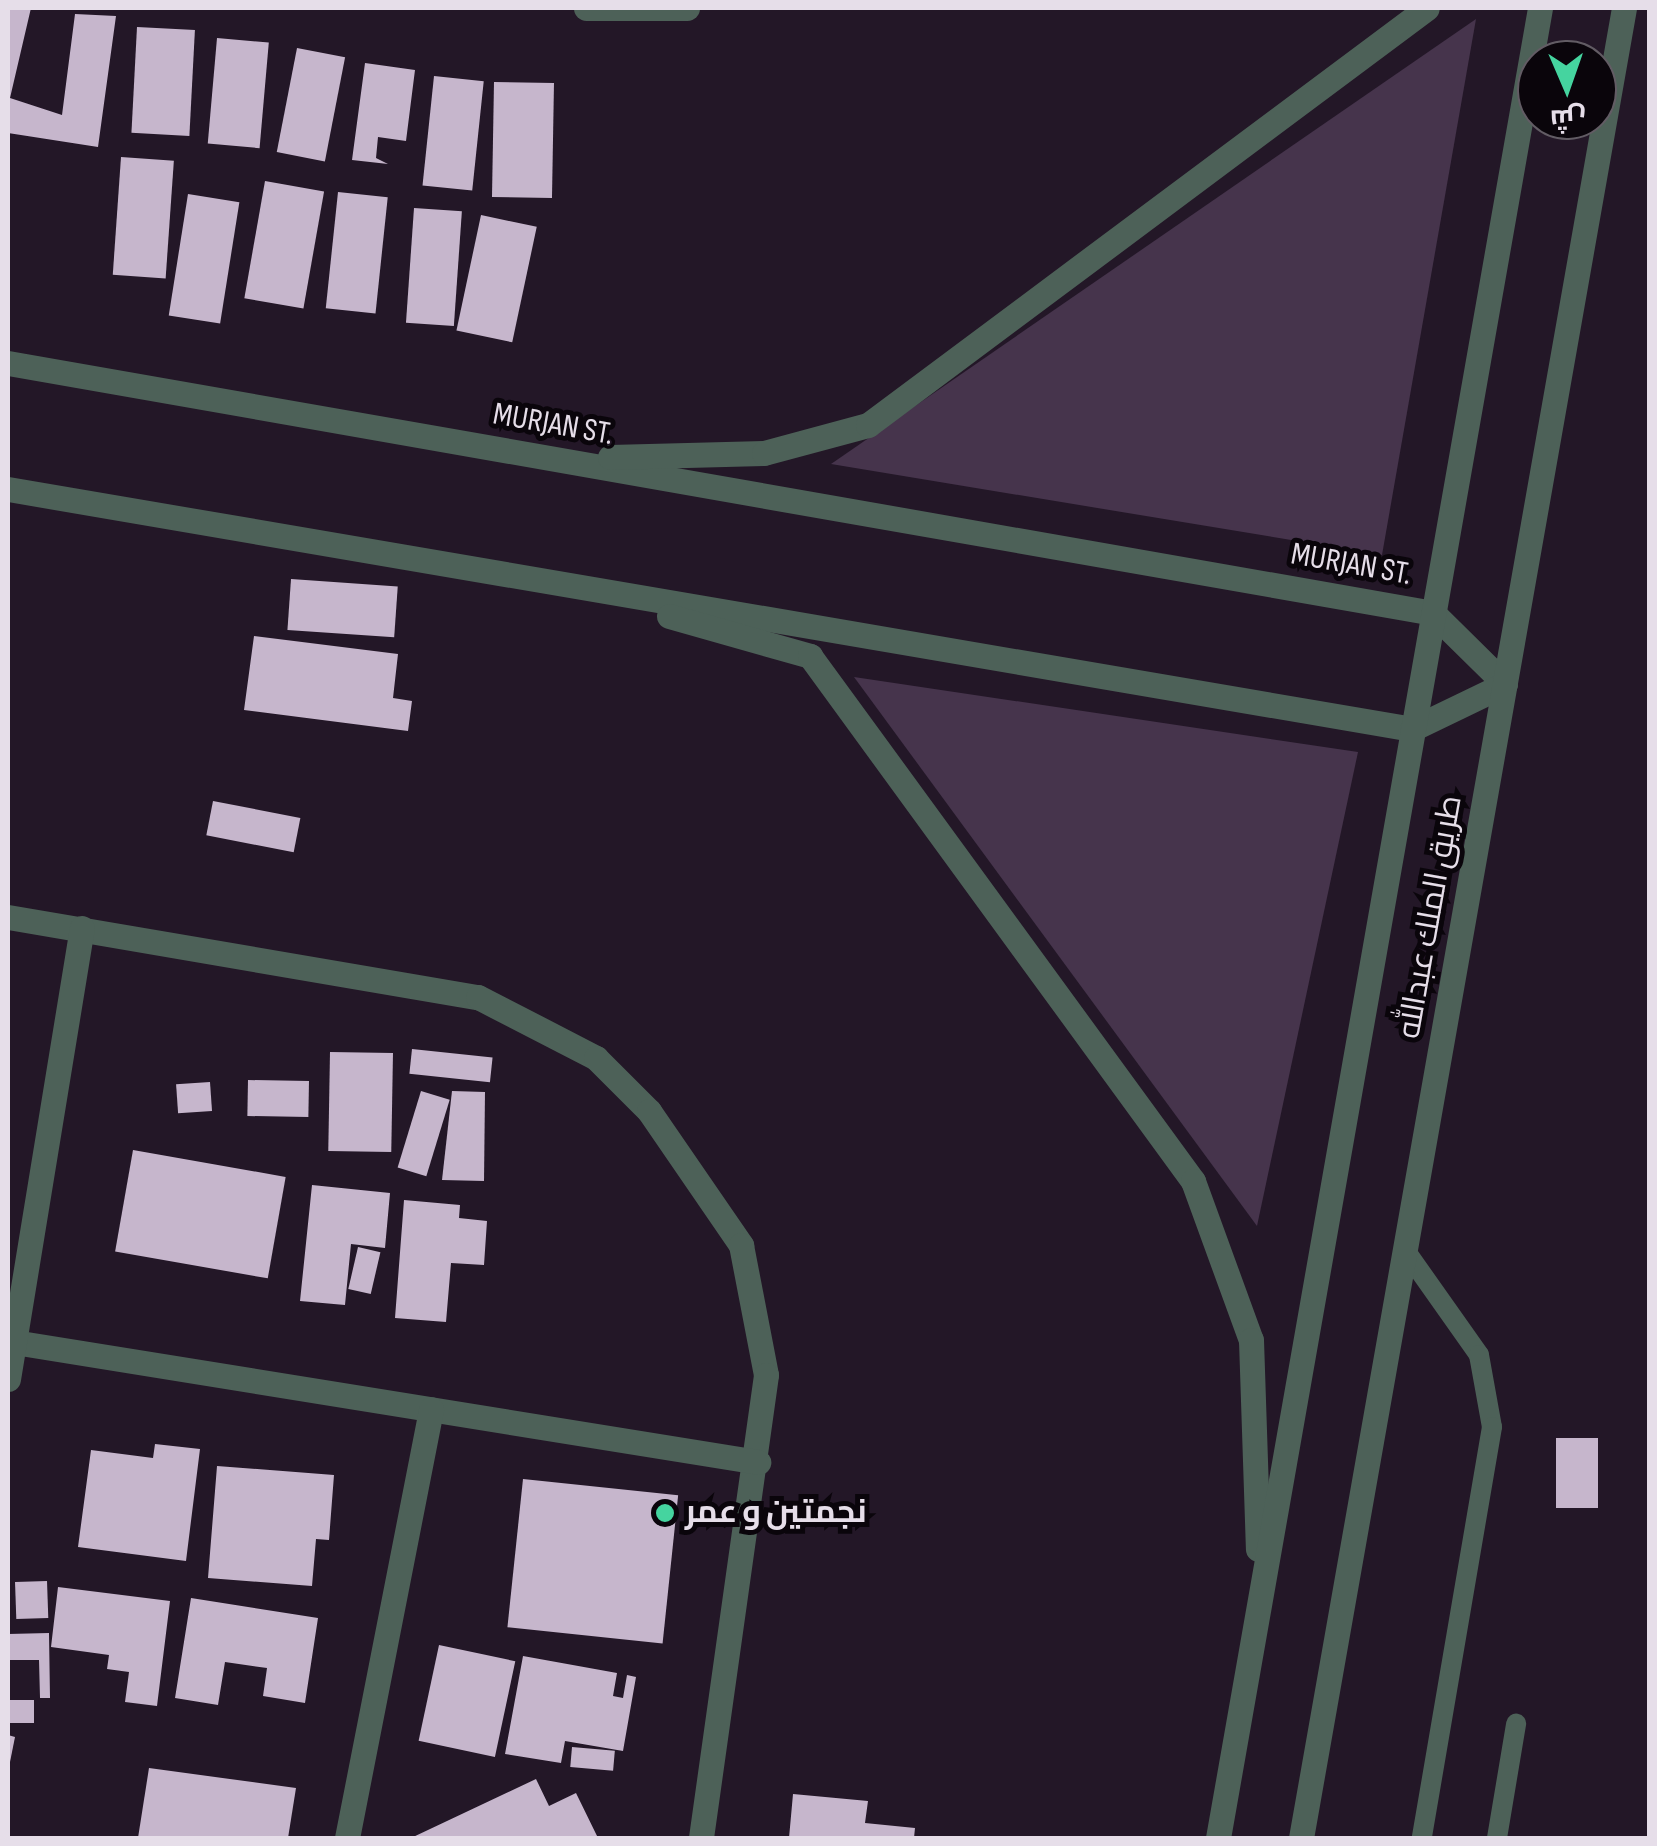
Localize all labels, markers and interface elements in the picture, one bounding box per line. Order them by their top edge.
north arrow [1517,40,1617,140]
text: ش [1549,101,1587,136]
street label: MURJAN ST. [490,396,616,454]
street label: MURJAN ST. [1288,536,1414,594]
street label: طريق الملك عبدالله [1391,792,1471,1042]
place label: نجمتين و عمر [685,1494,867,1532]
marker: نجمتين و عمر [654,1502,676,1524]

